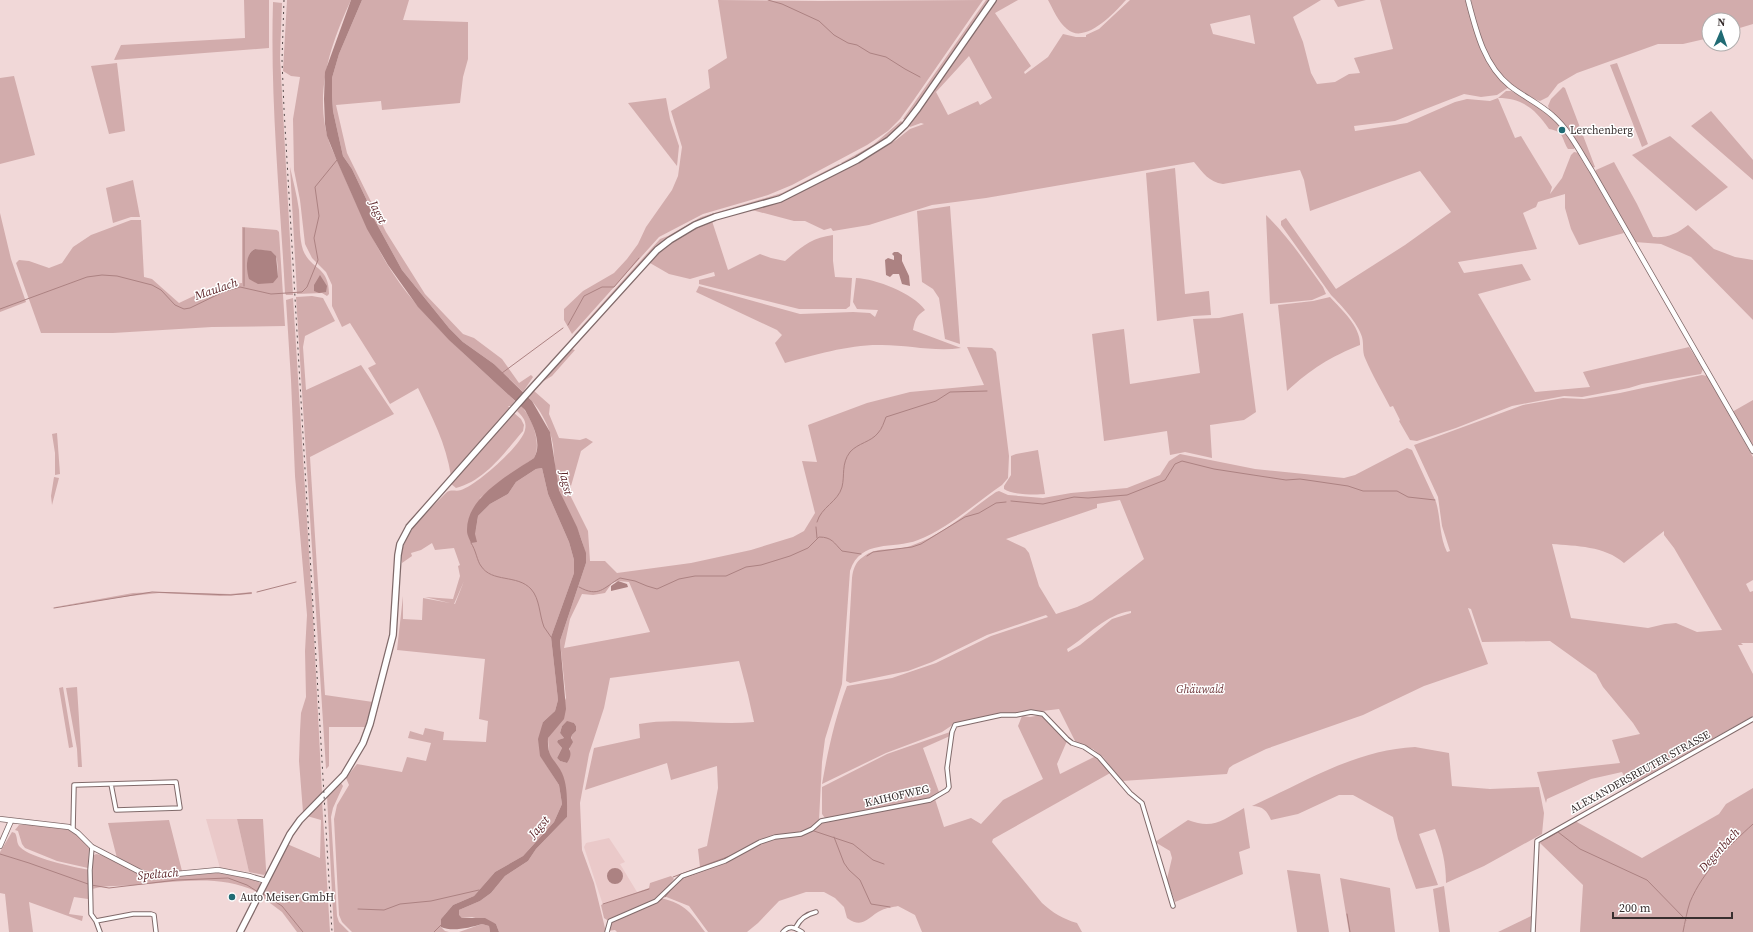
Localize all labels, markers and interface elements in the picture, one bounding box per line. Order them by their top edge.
north arrow [1701,12,1741,52]
text: N [1717,15,1726,30]
place label: Lerchenberg [1570,123,1633,138]
marker: Lerchenberg [1557,125,1567,135]
water label: Jagst [365,196,391,227]
water label: Maulach [191,274,240,304]
water label: Jagst [555,467,577,498]
park label: Ghäuwald [1176,682,1224,697]
street label: ALEXANDERSREUTER STRASSE [1567,727,1713,817]
street label: KAIHOFWEG [863,781,931,811]
water label: Jagst [524,812,554,843]
water label: Degenbach [1694,824,1743,876]
water label: Speltach [137,864,180,884]
place label: Auto Meiser GmbH [240,890,334,905]
marker: Auto Meiser GmbH [227,892,237,902]
scale bar [1613,894,1732,920]
text: 200 m [1619,900,1651,916]

